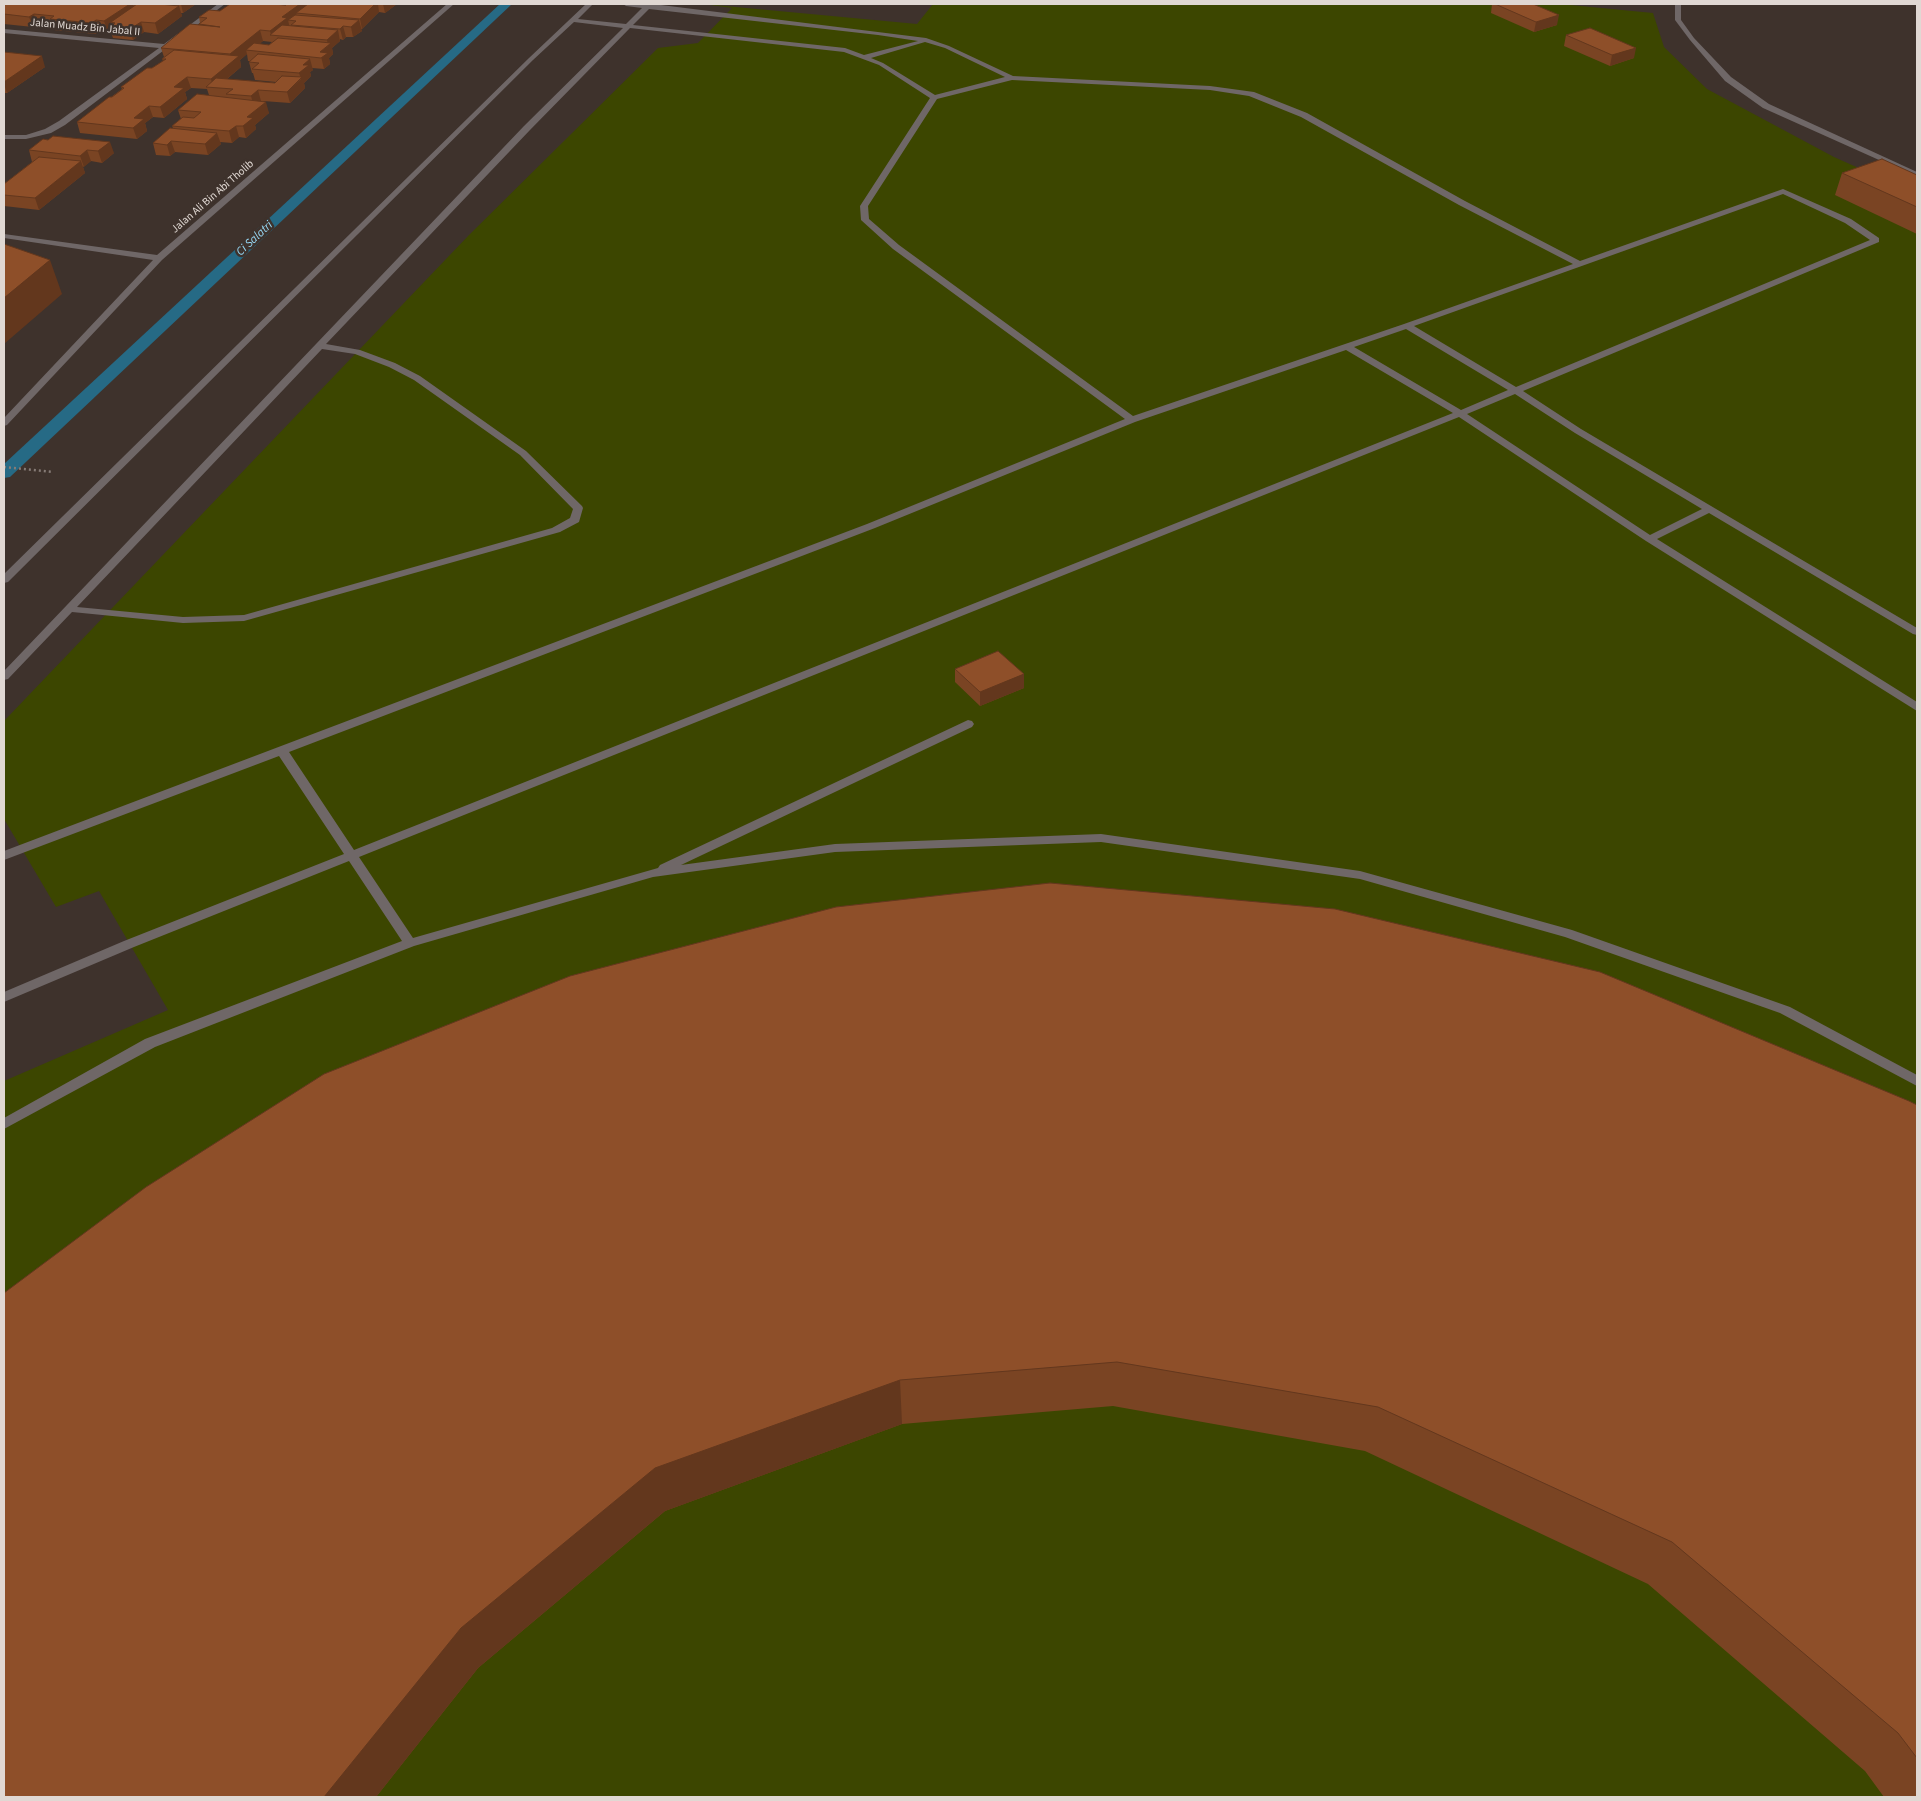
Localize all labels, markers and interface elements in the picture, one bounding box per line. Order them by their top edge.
street label: Jalan Muadz Bin Jabal II [29,17,141,39]
street label: Jalan Ali Bin Abi Tholib [169,158,257,236]
water label: Ci Salatri [234,219,276,259]

